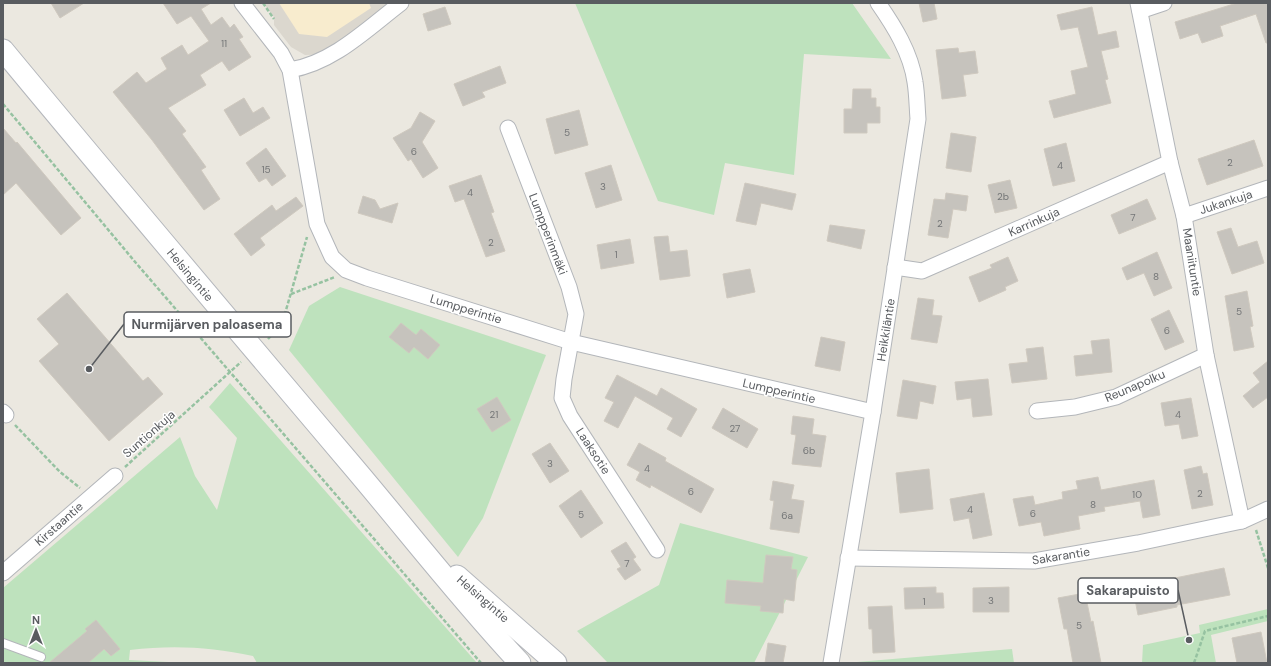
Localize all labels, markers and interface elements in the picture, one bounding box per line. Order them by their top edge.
house number: 11 [221,37,227,50]
house number: 5 [564,126,570,139]
house number: 6 [411,145,417,158]
house number: 2 [1227,156,1233,169]
house number: 4 [1057,159,1063,172]
house number: 15 [261,163,271,176]
house number: 3 [600,180,606,193]
house number: 4 [467,186,473,199]
street label: Jukankuja [1198,186,1254,218]
house number: 2b [997,190,1009,203]
street label: Lumpperinmäki [525,191,571,277]
street label: Karrinkuja [1006,204,1062,240]
house number: 7 [1130,211,1136,224]
house number: 2 [937,217,943,230]
street label: Maaniituntie [1179,227,1205,297]
house number: 2 [488,236,494,249]
street label: Helsingintie [163,245,217,305]
house number: 1 [614,248,618,261]
house number: 8 [1153,270,1159,283]
street label: Lumpperintie [428,290,504,328]
street label: Heikkiläntie [873,297,899,363]
house number: 5 [1236,305,1242,318]
callout: Nurmijärven paloasema [124,312,291,337]
text: Nurmijärven paloasema [132,316,282,333]
house number: 6 [1164,324,1170,337]
street label: Reunapolku [1102,366,1168,406]
street label: Lumpperintie [741,375,817,407]
street label: Suntionkuja [119,407,179,461]
house number: 21 [490,408,498,421]
house number: 4 [1175,408,1181,421]
house number: 27 [730,422,740,435]
street label: Laaksotie [572,425,614,477]
house number: 6b [803,444,815,457]
house number: 3 [547,457,553,470]
house number: 4 [644,462,650,475]
house number: 6 [688,485,694,498]
house number: 2 [1197,487,1203,500]
house number: 10 [1132,488,1142,501]
street label: Kirstaantie [31,498,87,549]
house number: 8 [1090,498,1096,511]
house number: 4 [967,503,973,516]
house number: 6 [1030,507,1036,520]
house number: 5 [578,508,584,521]
house number: 6a [781,509,793,522]
street label: Sakarantie [1031,544,1091,568]
house number: 7 [624,557,630,570]
street label: Helsingintie [453,572,513,626]
callout: Sakarapuisto [1078,578,1178,603]
text: Sakarapuisto [1086,582,1170,599]
house number: 3 [988,594,994,607]
house number: 1 [922,595,926,608]
north arrow [16,610,56,650]
text: N [32,613,40,627]
house number: 5 [1076,619,1082,632]

